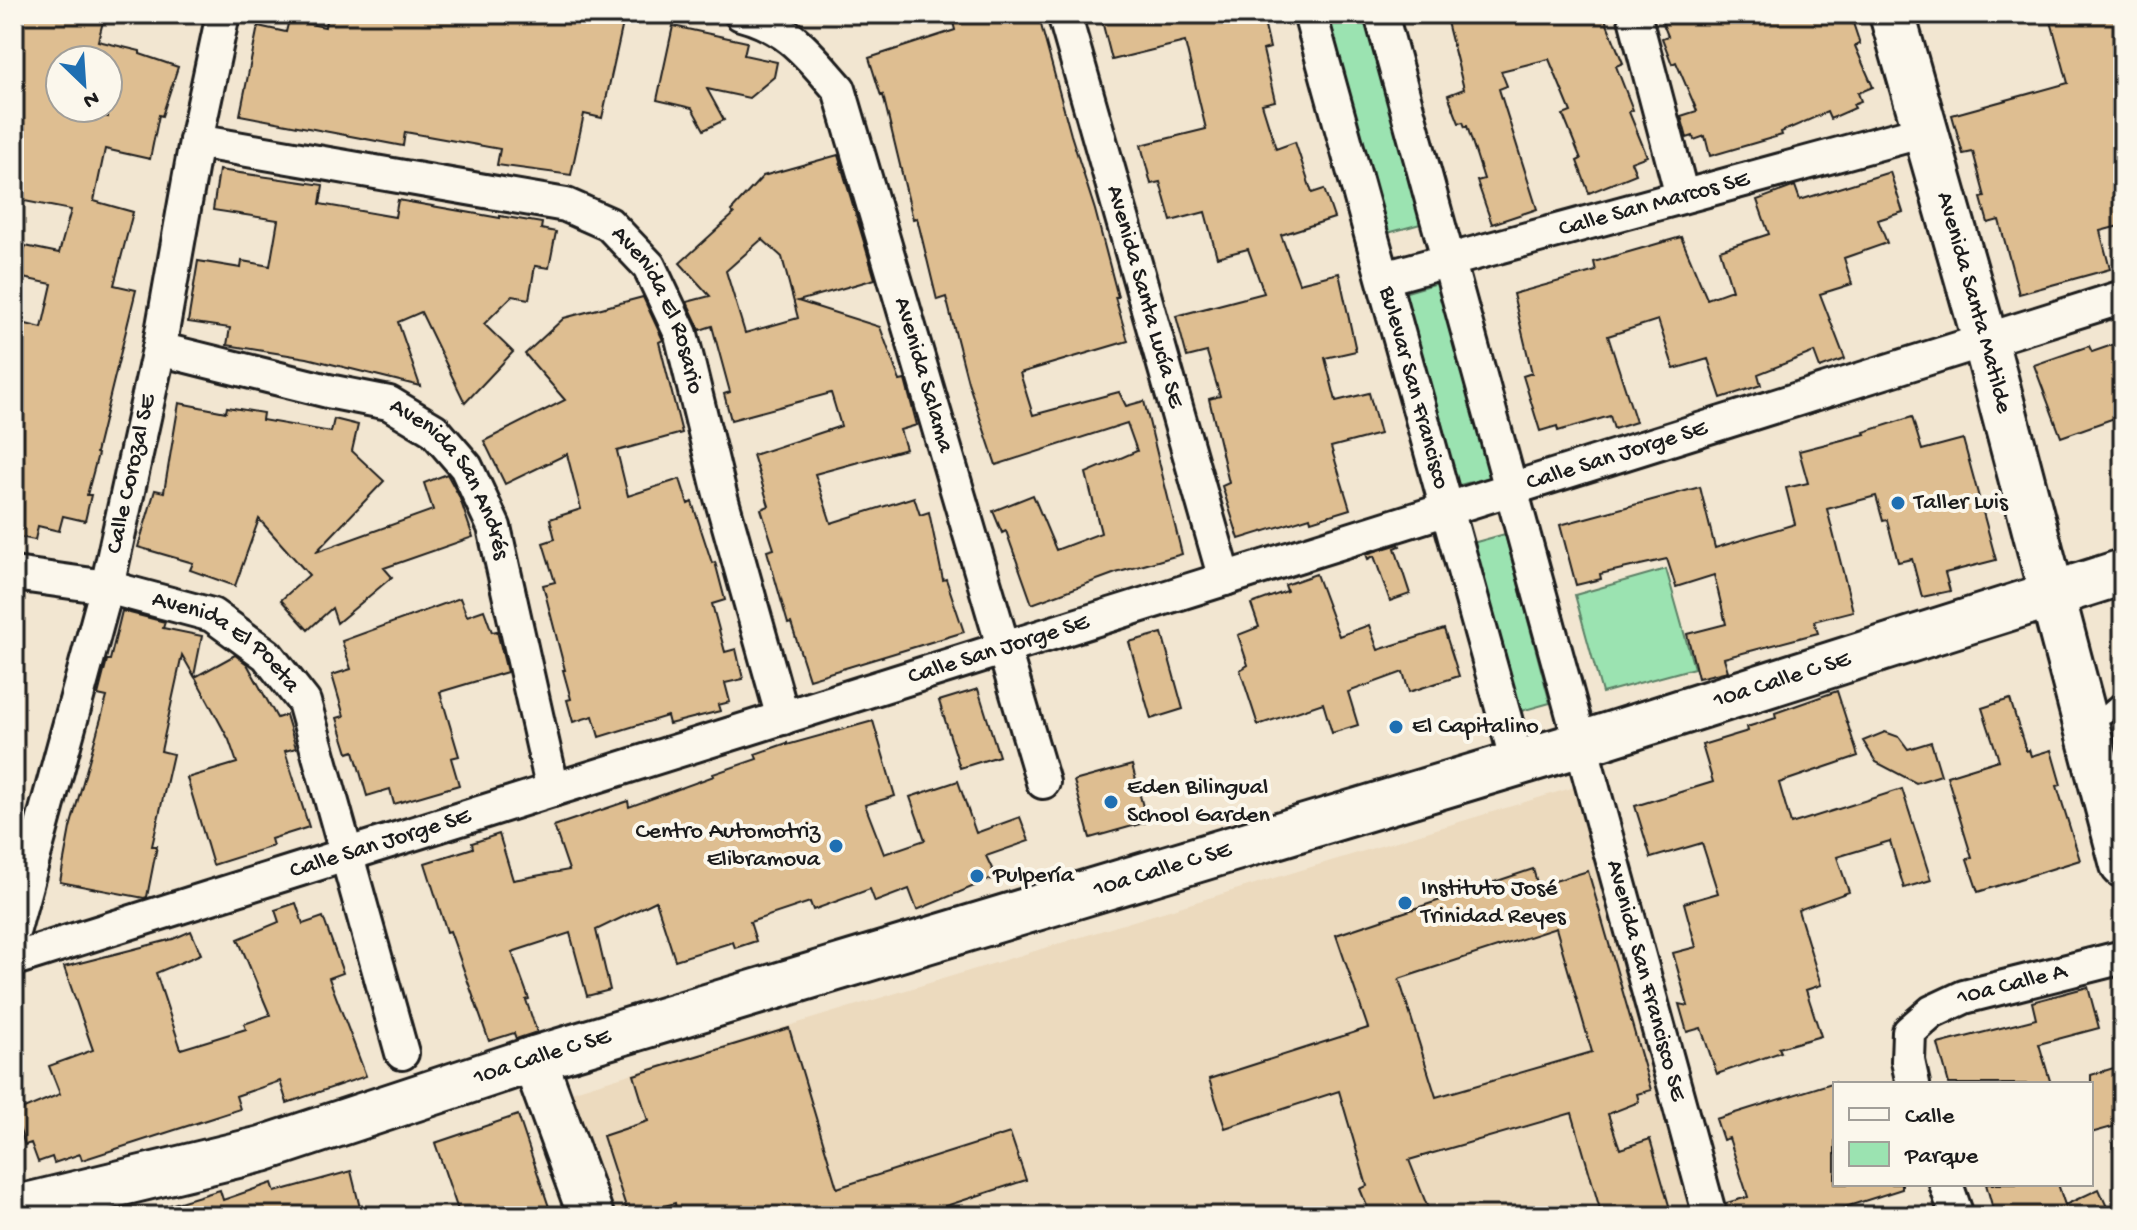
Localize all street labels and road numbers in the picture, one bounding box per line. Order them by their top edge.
street label: Calle San Marcos SE [1556,164,1754,244]
street label: Avenida Santa Lucía SE [1099,182,1190,412]
street label: Avenida Santa Matilde [1929,189,2018,417]
street label: Avenida El Rosario [604,220,710,397]
street label: Bulevar San Francisco [1371,282,1455,493]
street label: Avenida Salama [887,294,960,457]
street label: Calle Corozal SE [100,391,163,557]
street label: Avenida San Andrés [384,392,516,563]
street label: Calle San Jorge SE [1523,414,1712,498]
street label: Avenida El Poeta [149,585,306,699]
street label: Calle San Jorge SE [905,608,1094,692]
street label: 10a Calle C SE [1709,645,1855,716]
street label: Calle San Jorge SE [286,802,475,886]
street label: 10a Calle C SE [1089,835,1236,905]
street label: Avenida San Francisco SE [1599,857,1693,1105]
street label: 10a Calle A [1951,957,2072,1013]
street label: 10a Calle C SE [469,1022,615,1093]

